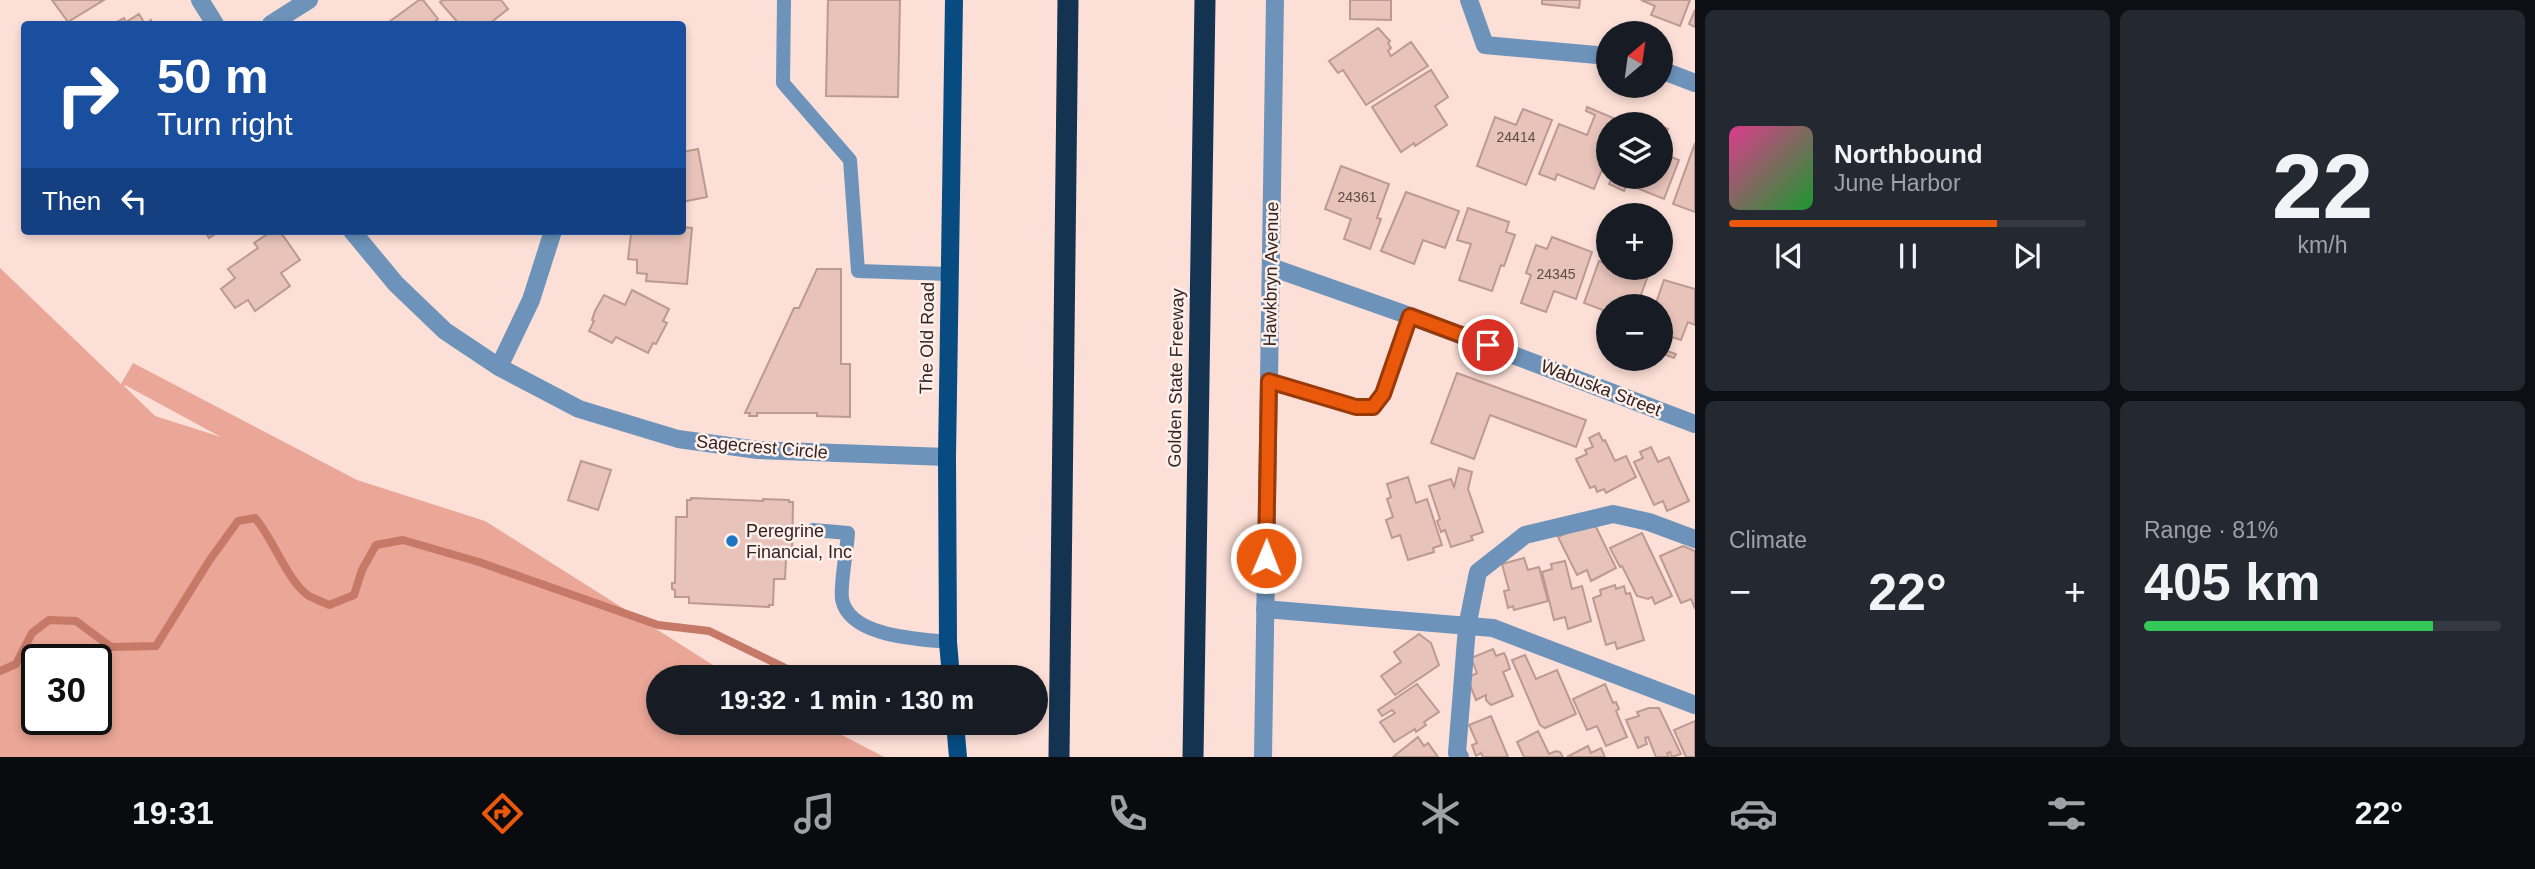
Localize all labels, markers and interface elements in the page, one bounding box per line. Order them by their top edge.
north arrow [1596,21,1673,98]
map controls [1596,21,1673,371]
icon: right [42,49,133,140]
text: 50 m [157,49,269,103]
text: Turn right [157,106,293,142]
button: layers [1596,112,1673,189]
house number: 24414 [1497,129,1536,145]
text: 22 [2272,136,2373,237]
text: Northbound [1834,139,1983,169]
text: June Harbor [1834,170,1961,196]
icon: left [115,182,153,220]
text: Then [42,186,101,216]
house number: 24361 [1338,189,1377,205]
street label: Hawkbryn Avenue [1260,201,1282,347]
button: + [1596,203,1673,280]
text: km/h [2298,232,2347,258]
icon: previous [1770,237,1808,275]
icon: pause [1889,237,1927,275]
icon: next [2008,237,2046,275]
house number: 24345 [1537,266,1576,282]
street label: The Old Road [916,282,938,394]
street label: Golden State Freeway [1164,288,1188,468]
button: − [1596,294,1673,371]
pin [1458,315,1518,375]
icon: arrive [1469,326,1507,364]
street label: Wabuska Street [1538,356,1664,420]
street label: Sagecrest Circle [695,431,829,463]
text: Range · 81% [2144,517,2278,543]
place label: Peregrine Financial, Inc [746,521,852,562]
position arrow [1229,521,1303,595]
text: Climate [1729,527,1807,553]
marker: Peregrine Financial, Inc [724,533,740,549]
text: 405 km [2144,553,2320,611]
text: 22° [1868,563,1947,621]
text: − [1729,571,1751,613]
text: + [2064,571,2086,613]
speed limit sign: 30 [21,644,112,735]
text: 19:32 · 1 min · 130 m [720,685,974,715]
icon: directions [478,789,527,838]
icon: music [790,789,839,838]
icon: phone [1103,789,1152,838]
icon: climate [1416,789,1465,838]
icon: car [1729,789,1778,838]
icon: filters [2042,789,2091,838]
text: 19:31 [132,795,214,831]
text: 22° [2355,795,2403,831]

